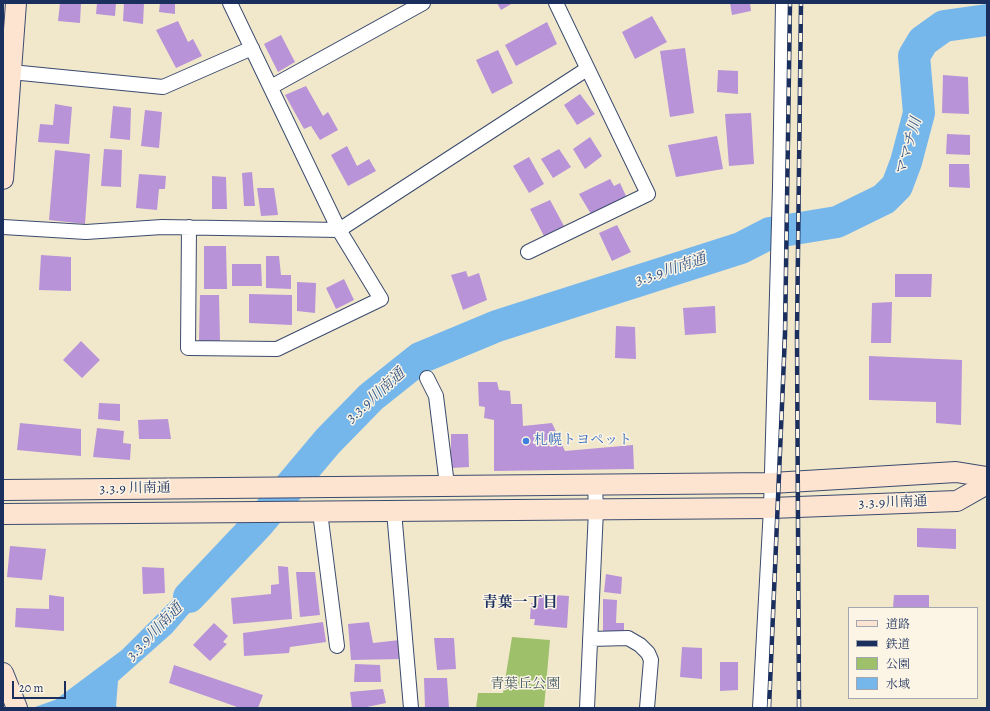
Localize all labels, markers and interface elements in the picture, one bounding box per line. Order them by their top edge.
water label: ママチ川 [892,116,926,178]
water label: 3.3.9川南通 [634,250,708,290]
water label: 3.3.9川南通 [343,365,409,427]
place label: 札幌トヨペット [534,433,632,449]
marker: 札幌トヨペット [521,436,531,446]
street label: 3.3.9 川南通 [99,480,171,498]
street label: 3.3.9川南通 [858,493,928,513]
district label: 青葉一丁目 [483,594,557,612]
water label: 3.3.9川南通 [123,600,187,664]
legend [848,607,978,699]
text: 道路 [886,616,910,632]
text: 鉄道 [886,636,910,652]
text: 公園 [886,656,910,672]
scale bar [14,673,68,699]
text: 水域 [886,676,910,692]
park label: 青葉丘公園 [490,677,560,693]
text: 20 m [19,680,43,696]

